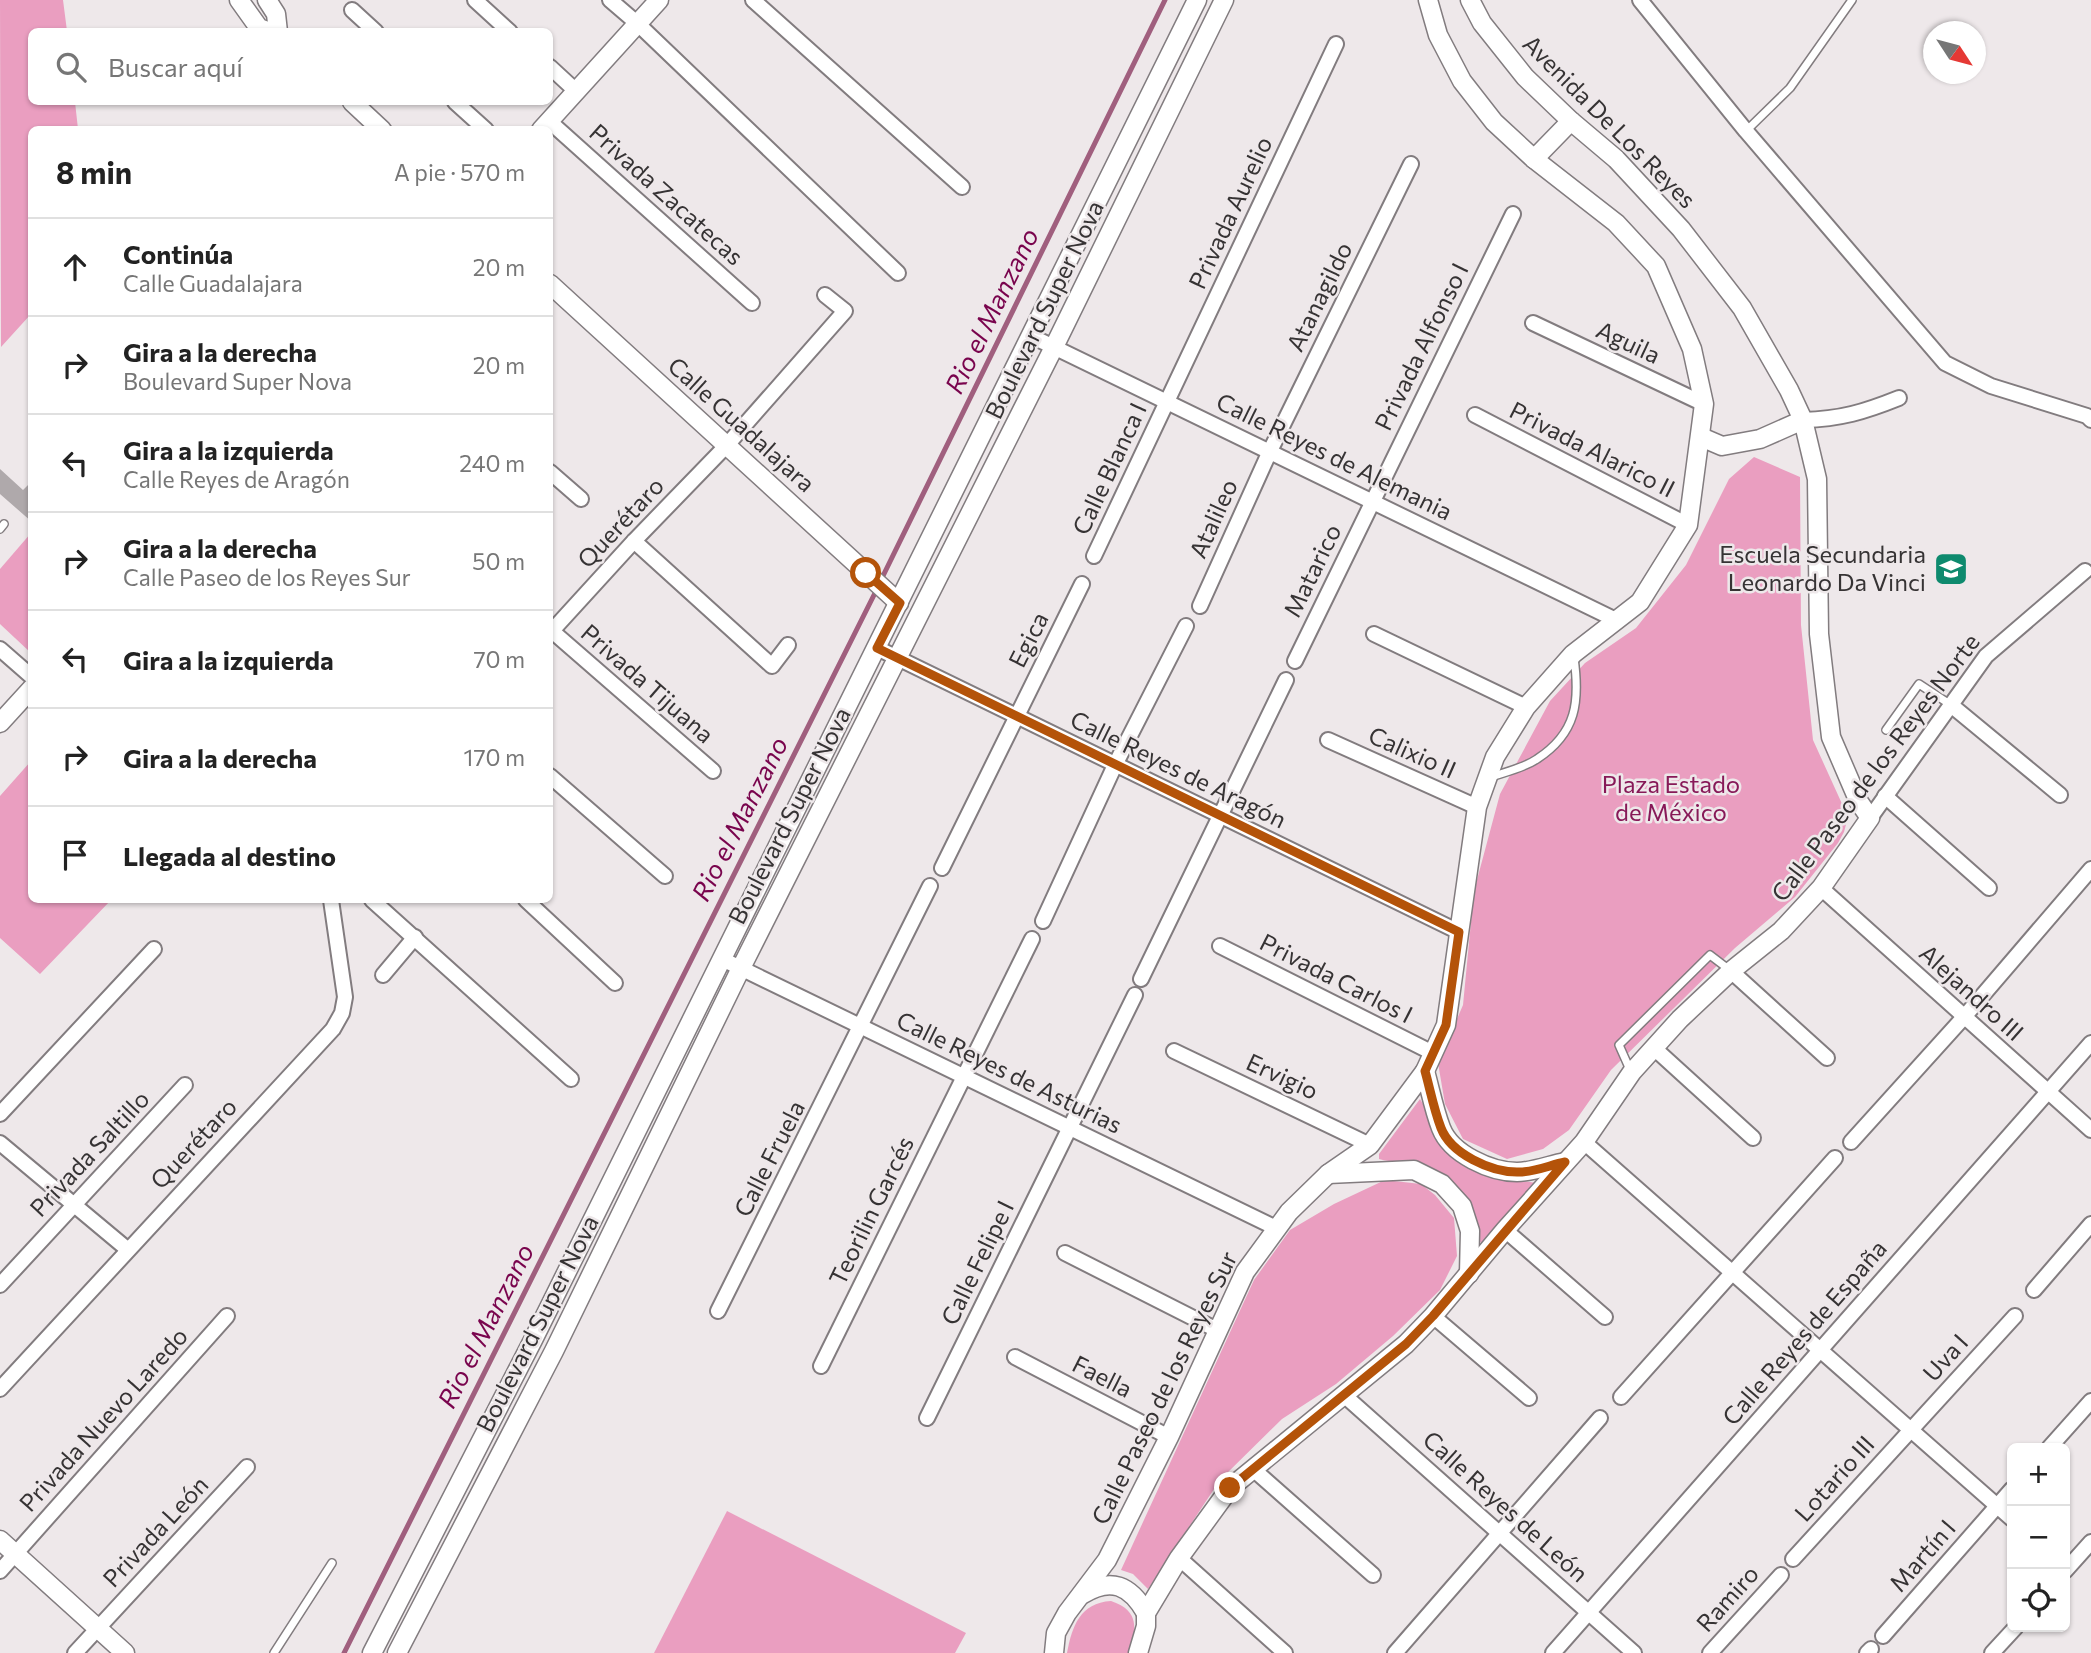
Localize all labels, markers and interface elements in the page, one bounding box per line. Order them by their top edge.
north arrow [1923,21,1986,84]
search box [28,28,553,105]
street label: Avenida De Los Reyes [1518,28,1703,213]
icon: search [52,48,90,86]
text: Buscar aquí [108,51,243,82]
street label: Privada Zacatecas [584,117,750,271]
street label: Privada Aurelio [1182,132,1278,293]
text: 8 min [56,153,132,190]
text: A pie · 570 m [394,158,525,186]
street label: Boulevard Super Nova [978,196,1109,423]
water label: Rio el Manzano [937,223,1044,398]
street label: Atanagildo [1280,237,1358,356]
text: Continúa [123,238,233,269]
icon: ahead [56,248,94,286]
text: 20 m [473,253,525,281]
street label: Privada Alfonso I [1368,258,1474,435]
text: Calle Guadalajara [123,269,303,297]
street label: Aguila [1592,314,1665,369]
text: Gira a la derecha [123,336,317,367]
icon: right [56,346,94,384]
street label: Calle Guadalajara [663,350,821,497]
text: 20 m [473,351,525,379]
text: Boulevard Super Nova [123,367,352,395]
street label: Calle Reyes de Alemania [1212,386,1457,525]
street label: Privada Alarico II [1505,395,1680,503]
street label: Calle Blanca I [1065,398,1152,539]
text: Gira a la izquierda [123,434,334,465]
icon: left [56,444,94,482]
text: 240 m [459,449,525,477]
text: Calle Reyes de Aragón [123,465,350,493]
street label: Querétaro [571,471,669,573]
street label: Atalileo [1182,474,1243,562]
street label: Matarico [1277,519,1347,621]
text: Gira a la derecha [123,532,317,563]
place label: Escuela Secundaria Leonardo Da Vinci [1719,539,1926,596]
icon: right [56,542,94,580]
text: 50 m [472,547,525,575]
school or university icon: Escuela Secundaria Leonardo Da Vinci [1932,550,1970,588]
route start [850,557,881,588]
text: Calle Paseo de los Reyes Sur [123,563,411,591]
street label: Egica [1002,607,1054,672]
street label: Privada Tijuana [576,617,720,748]
street label: Calle Paseo de los Reyes Norte [1765,628,1985,907]
icon: left [56,640,94,678]
text: Gira a la izquierda [123,644,334,675]
text: 70 m [473,645,525,673]
street label: Boulevard Super Nova [721,702,856,928]
street label: Calle Reyes de Aragón [1066,704,1291,834]
street label: Calixio II [1364,720,1461,784]
water label: Rio el Manzano [684,731,793,906]
icon: right [56,738,94,776]
text: Gira a la derecha [123,742,317,773]
text: 170 m [464,743,525,771]
park label: Plaza Estado de México [1602,769,1740,826]
icon: arrive [56,836,94,874]
text: Llegada al destino [123,840,336,871]
street label: Privada Carlos I [1255,927,1418,1029]
street label: Alejandro III [1914,938,2030,1046]
street label: Calle Reyes de Asturias [892,1004,1127,1139]
street label: Ervigio [1242,1046,1323,1105]
street label: Privada Saltillo [23,1084,155,1222]
street label: Querétaro [144,1092,242,1194]
street label: Calle Fruela [727,1096,810,1221]
street label: Teorilin Garcés [822,1131,919,1289]
street label: Calle Felipe I [934,1195,1019,1329]
street label: Boulevard Super Nova [469,1210,604,1436]
street label: Calle Reyes de España [1716,1234,1892,1430]
water label: Rio el Manzano [430,1238,539,1413]
street label: Calle Paseo de los Reyes Sur [1085,1246,1243,1529]
street label: Privada Nuevo Laredo [13,1321,193,1517]
street label: Uva I [1916,1327,1974,1387]
street label: Faella [1068,1348,1137,1403]
street label: Calle Reyes de León [1418,1424,1594,1588]
street label: Lotario III [1788,1429,1880,1527]
map controls [2007,1443,2070,1632]
button: + [2007,1443,2070,1506]
street label: Privada León [96,1470,214,1592]
route end [1214,1472,1245,1503]
button: − [2007,1506,2070,1569]
street label: Martín I [1883,1513,1961,1597]
street label: Ramiro [1690,1559,1764,1637]
button: locate [2007,1569,2070,1632]

